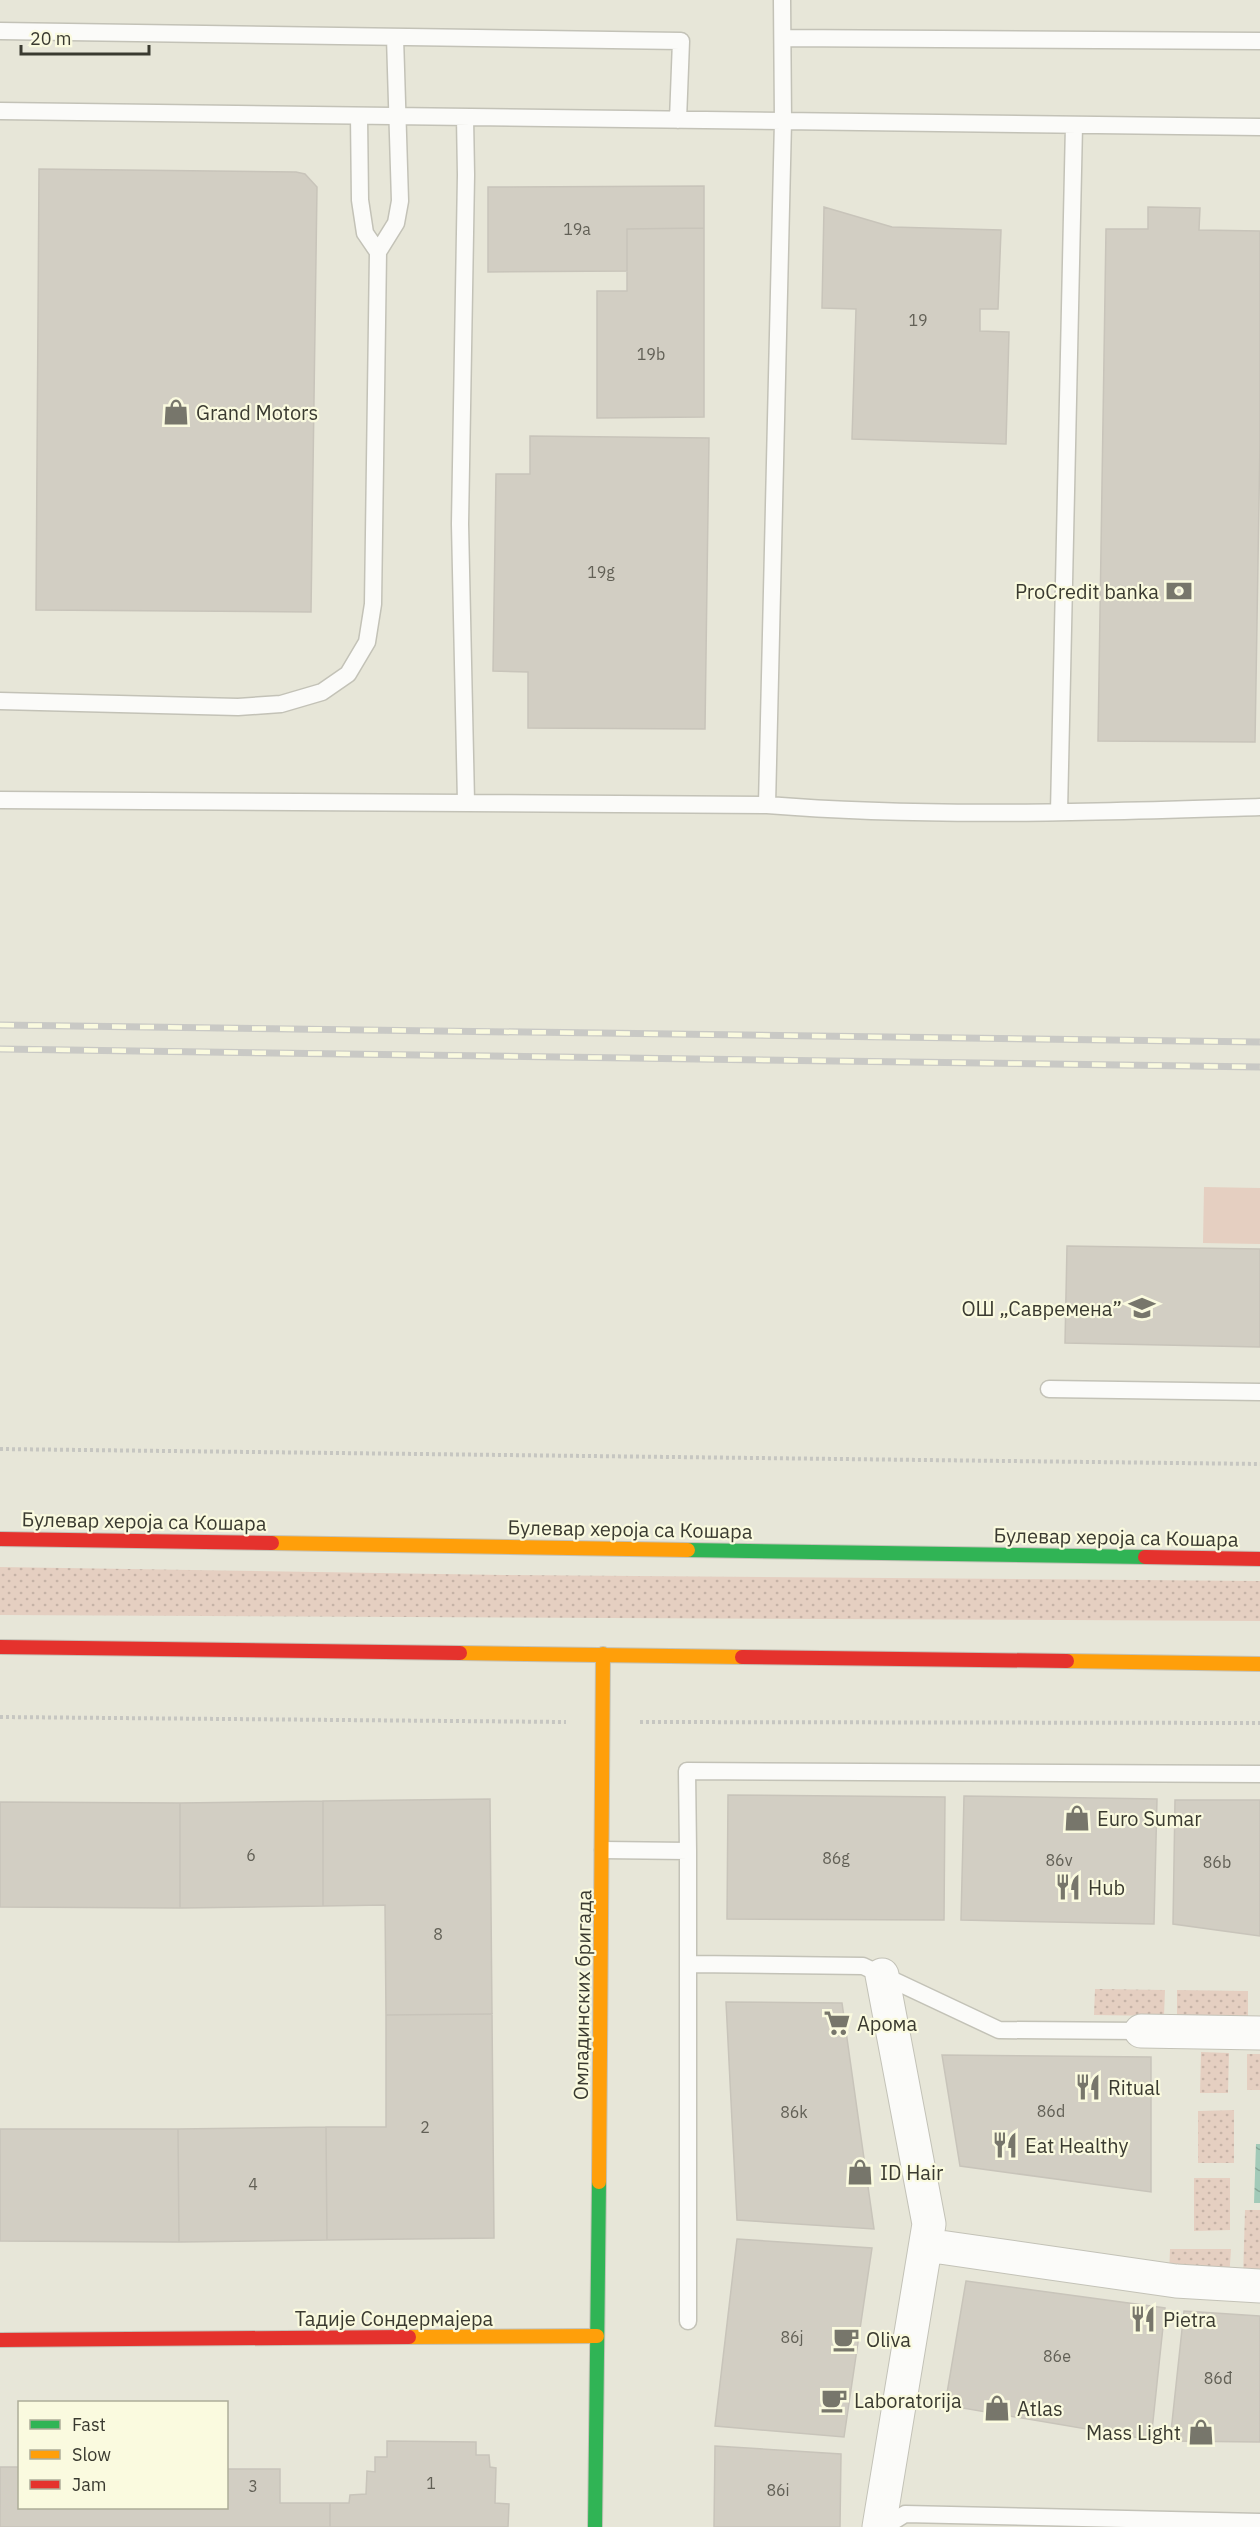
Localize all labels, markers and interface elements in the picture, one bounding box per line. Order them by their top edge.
scale bar [21,18,148,56]
text: 20 m [30,27,72,50]
house number: 19a [563,219,591,239]
house number: 19 [908,310,928,330]
house number: 19b [637,344,665,364]
shop icon: Grand Motors [161,397,191,427]
place label: Grand Motors [196,399,318,426]
house number: 19g [587,562,615,582]
bank icon: ProCredit banka [1164,576,1194,606]
place label: ProCredit banka [1015,578,1159,605]
school or university icon: ОШ „Савремена” [1127,1293,1157,1323]
place label: ОШ „Савремена” [961,1295,1122,1322]
street label: Булевар хероја са Кошара [21,1505,267,1537]
street label: Булевар хероја са Кошара [507,1513,753,1545]
street label: Булевар хероја са Кошара [993,1521,1239,1553]
shop icon: Euro Sumar [1062,1803,1092,1833]
place label: Euro Sumar [1097,1805,1202,1832]
house number: 6 [246,1845,256,1865]
house number: 86g [822,1848,850,1868]
house number: 86v [1045,1850,1073,1870]
house number: 86b [1203,1852,1231,1872]
restaurant icon: Hub [1053,1872,1083,1902]
place label: Hub [1088,1874,1125,1901]
street label: Омладинских бригада [567,1889,597,2100]
house number: 8 [433,1924,443,1944]
supermarket icon: Арома [822,2008,852,2038]
place label: Арома [857,2010,918,2037]
restaurant icon: Ritual [1073,2072,1103,2102]
place label: Ritual [1108,2074,1160,2101]
house number: 86d [1037,2101,1065,2121]
house number: 86k [780,2102,808,2122]
house number: 2 [420,2117,430,2137]
restaurant icon: Eat Healthy [990,2130,1020,2160]
place label: Eat Healthy [1025,2132,1128,2159]
shop icon: ID Hair [845,2157,875,2187]
place label: ID Hair [880,2159,943,2186]
house number: 4 [248,2174,258,2194]
restaurant icon: Pietra [1128,2304,1158,2334]
street label: Тадије Сондермајера [295,2305,493,2332]
place label: Pietra [1163,2306,1216,2333]
cafe icon: Oliva [831,2324,861,2354]
place label: Oliva [866,2326,911,2353]
house number: 86j [780,2327,804,2347]
house number: 86e [1043,2346,1071,2366]
house number: 86đ [1204,2368,1232,2388]
cafe icon: Laboratorija [819,2385,849,2415]
place label: Laboratorija [854,2387,962,2414]
shop icon: Atlas [982,2393,1012,2423]
place label: Atlas [1017,2395,1063,2422]
legend [18,2401,228,2509]
text: Fast [72,2413,106,2436]
shop icon: Mass Light [1186,2417,1216,2447]
place label: Mass Light [1086,2419,1181,2446]
text: Slow [72,2443,111,2466]
text: Jam [72,2473,107,2496]
house number: 1 [426,2473,436,2493]
house number: 3 [248,2476,258,2496]
house number: 86i [766,2480,790,2500]

